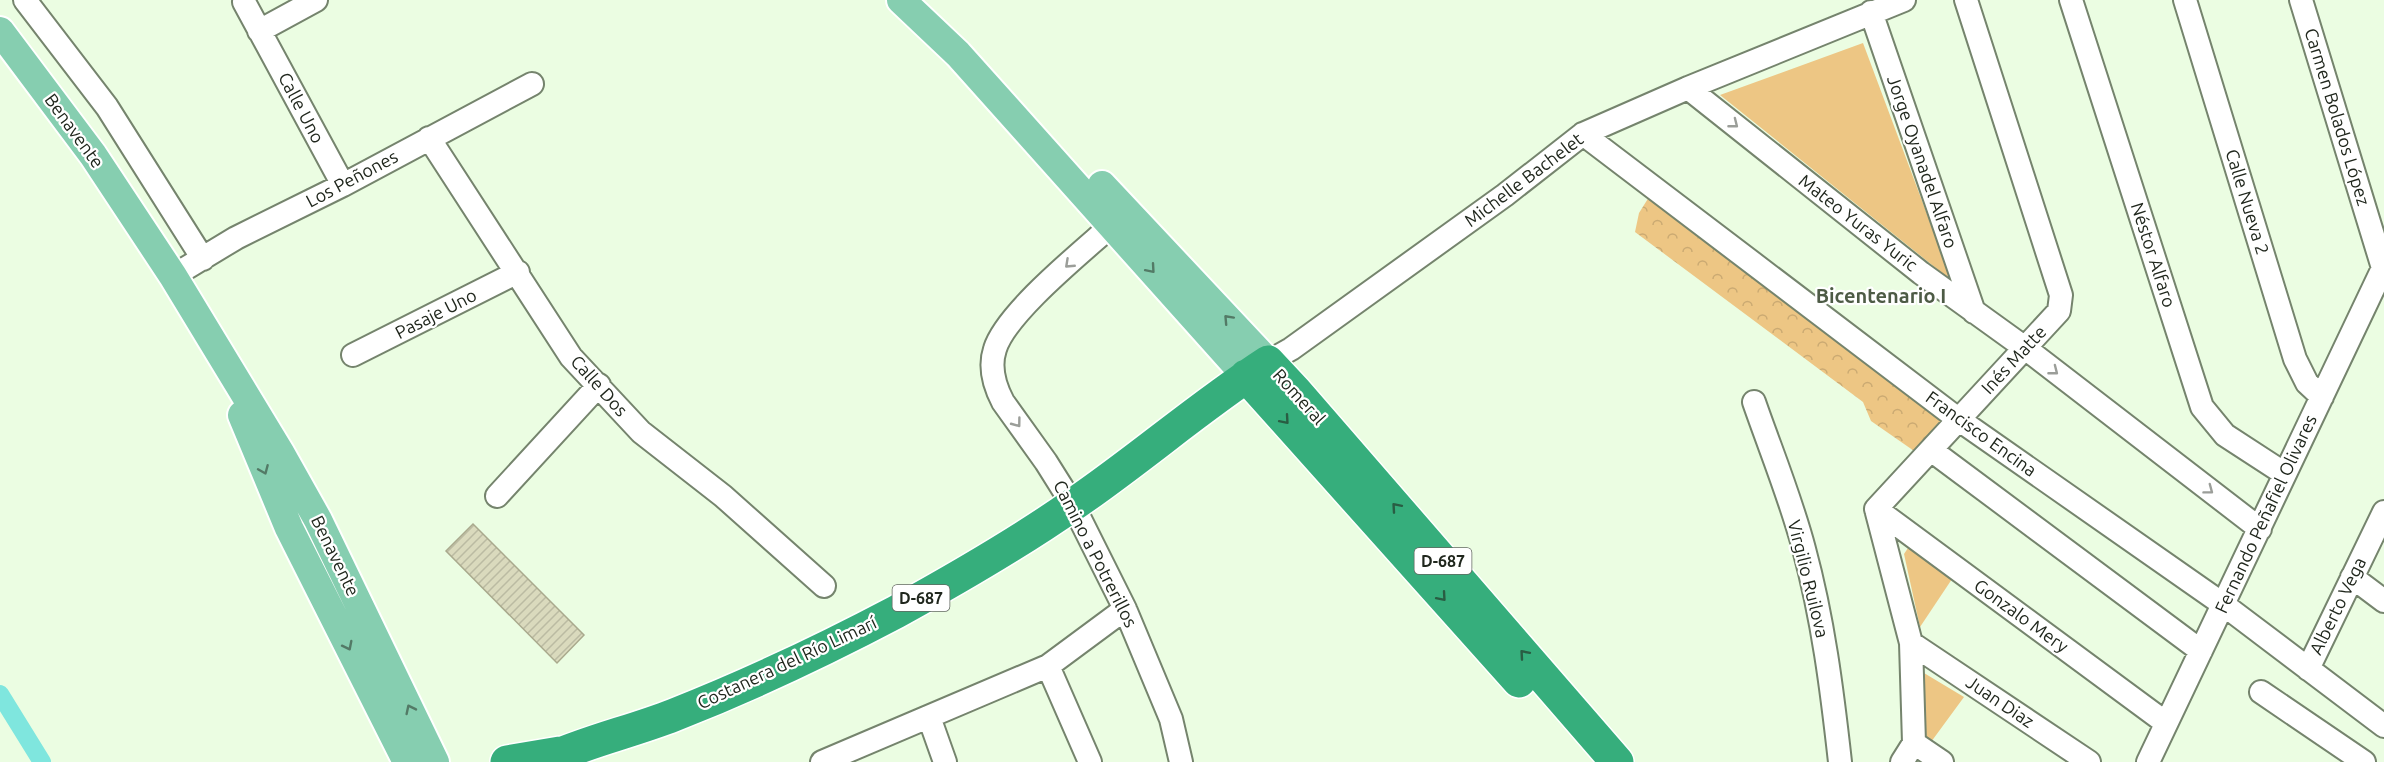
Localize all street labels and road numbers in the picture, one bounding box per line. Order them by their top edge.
street label: Carmen Bolados López [2301,26,2374,208]
street label: Calle Uno [275,69,329,146]
street label: Jorge Oyanadel Alfaro [1884,73,1962,251]
street label: Benavente [41,89,108,171]
street label: Michelle Bachelet [1460,128,1587,230]
street label: Los Peñones [302,146,401,211]
street label: Calle Nueva 2 [2222,147,2273,257]
street label: Mateo Yuras Yuric [1795,170,1922,275]
street label: Néstor Alfaro [2128,200,2180,310]
street label: Pasaje Uno [392,284,479,342]
street label: Inés Matte [1977,321,2050,397]
street label: Calle Dos [567,351,632,420]
street label: Romeral [1270,364,1330,428]
street label: Francisco Encina [1922,386,2041,480]
street label: Fernando Peñafiel Olivares [2210,411,2320,616]
street label: Camino a Potrerillos [1050,477,1142,631]
street label: Benavente [308,512,364,599]
street label: Virgilio Ruilova [1785,518,1833,640]
road number: D-687 [1414,548,1472,574]
street label: Alberto Vega [2305,554,2369,657]
street label: Gonzalo Mery [1971,574,2073,656]
road number: D-687 [892,585,950,611]
street label: Costanera del Río Limarí [694,612,880,712]
street label: Juan Diaz [1963,671,2038,731]

